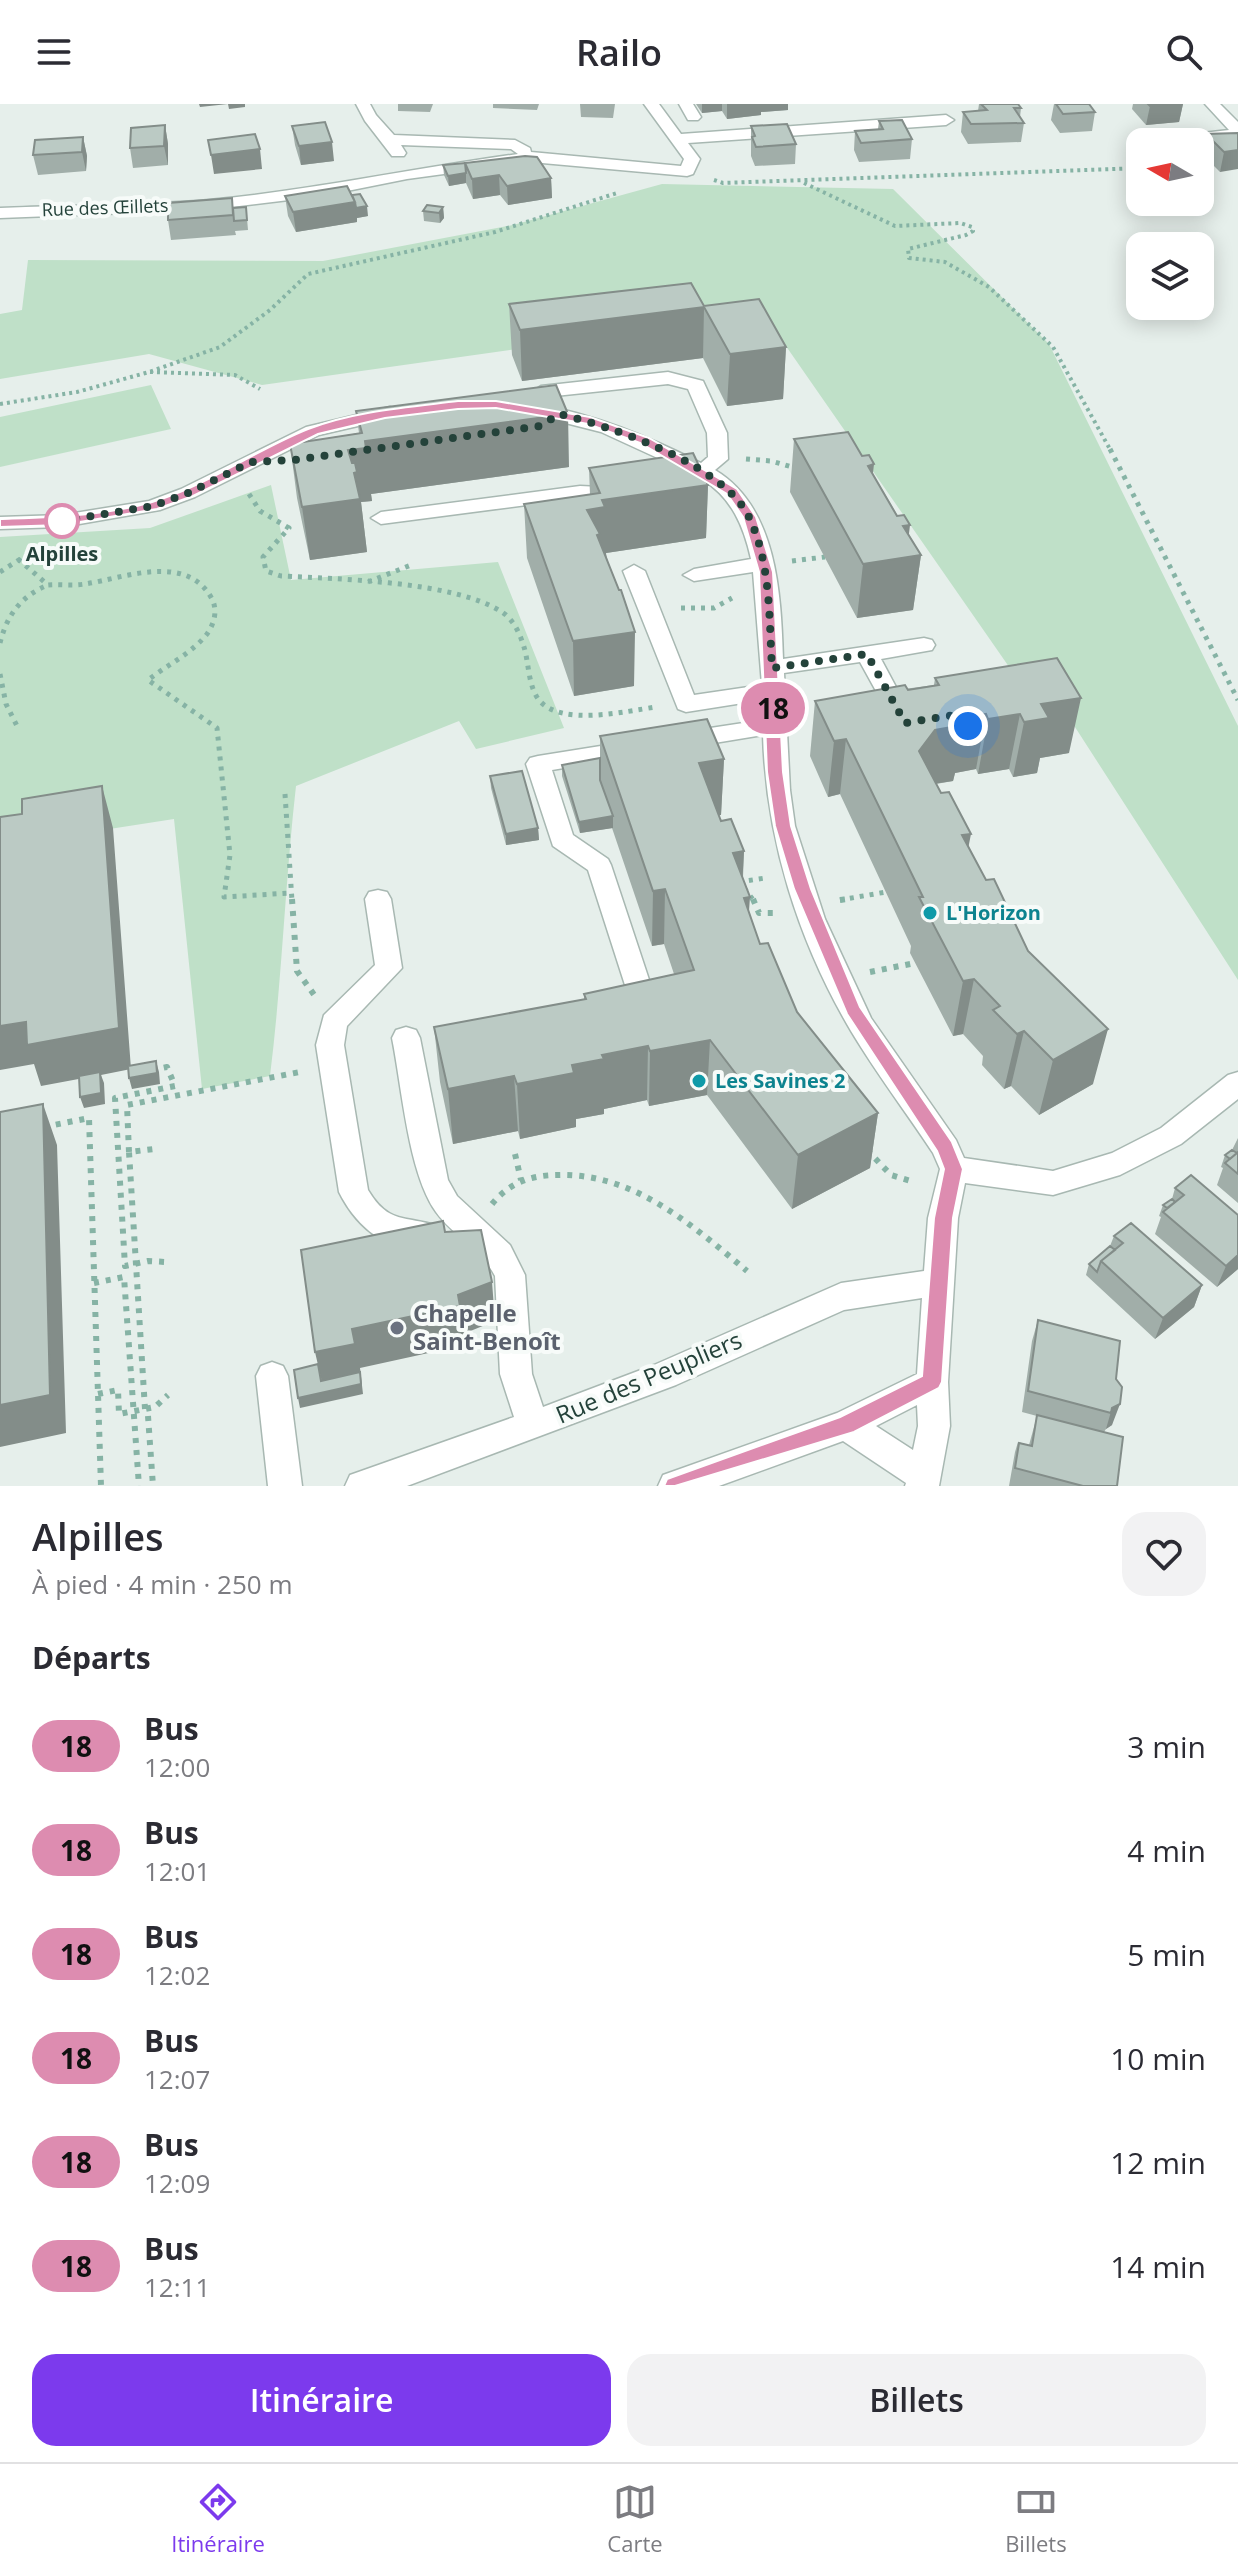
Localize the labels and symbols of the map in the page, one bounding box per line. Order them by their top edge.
north arrow [1126,128,1214,216]
street label: Rue des Œillets [41,193,169,221]
marker: Alpilles [45,504,79,538]
place label: Alpilles [26,540,98,567]
line badge: 18 [737,682,809,734]
your location [948,706,988,746]
place label: L'Horizon [946,899,1041,926]
marker: L'Horizon [921,904,939,922]
place label: Les Savines 2 [715,1067,845,1094]
marker: Les Savines 2 [690,1072,708,1090]
place label: Chapelle Saint-Benoît [413,1296,561,1357]
marker: Chapelle Saint-Benoît [388,1319,406,1337]
street label: Rue des Peupliers [550,1323,747,1431]

